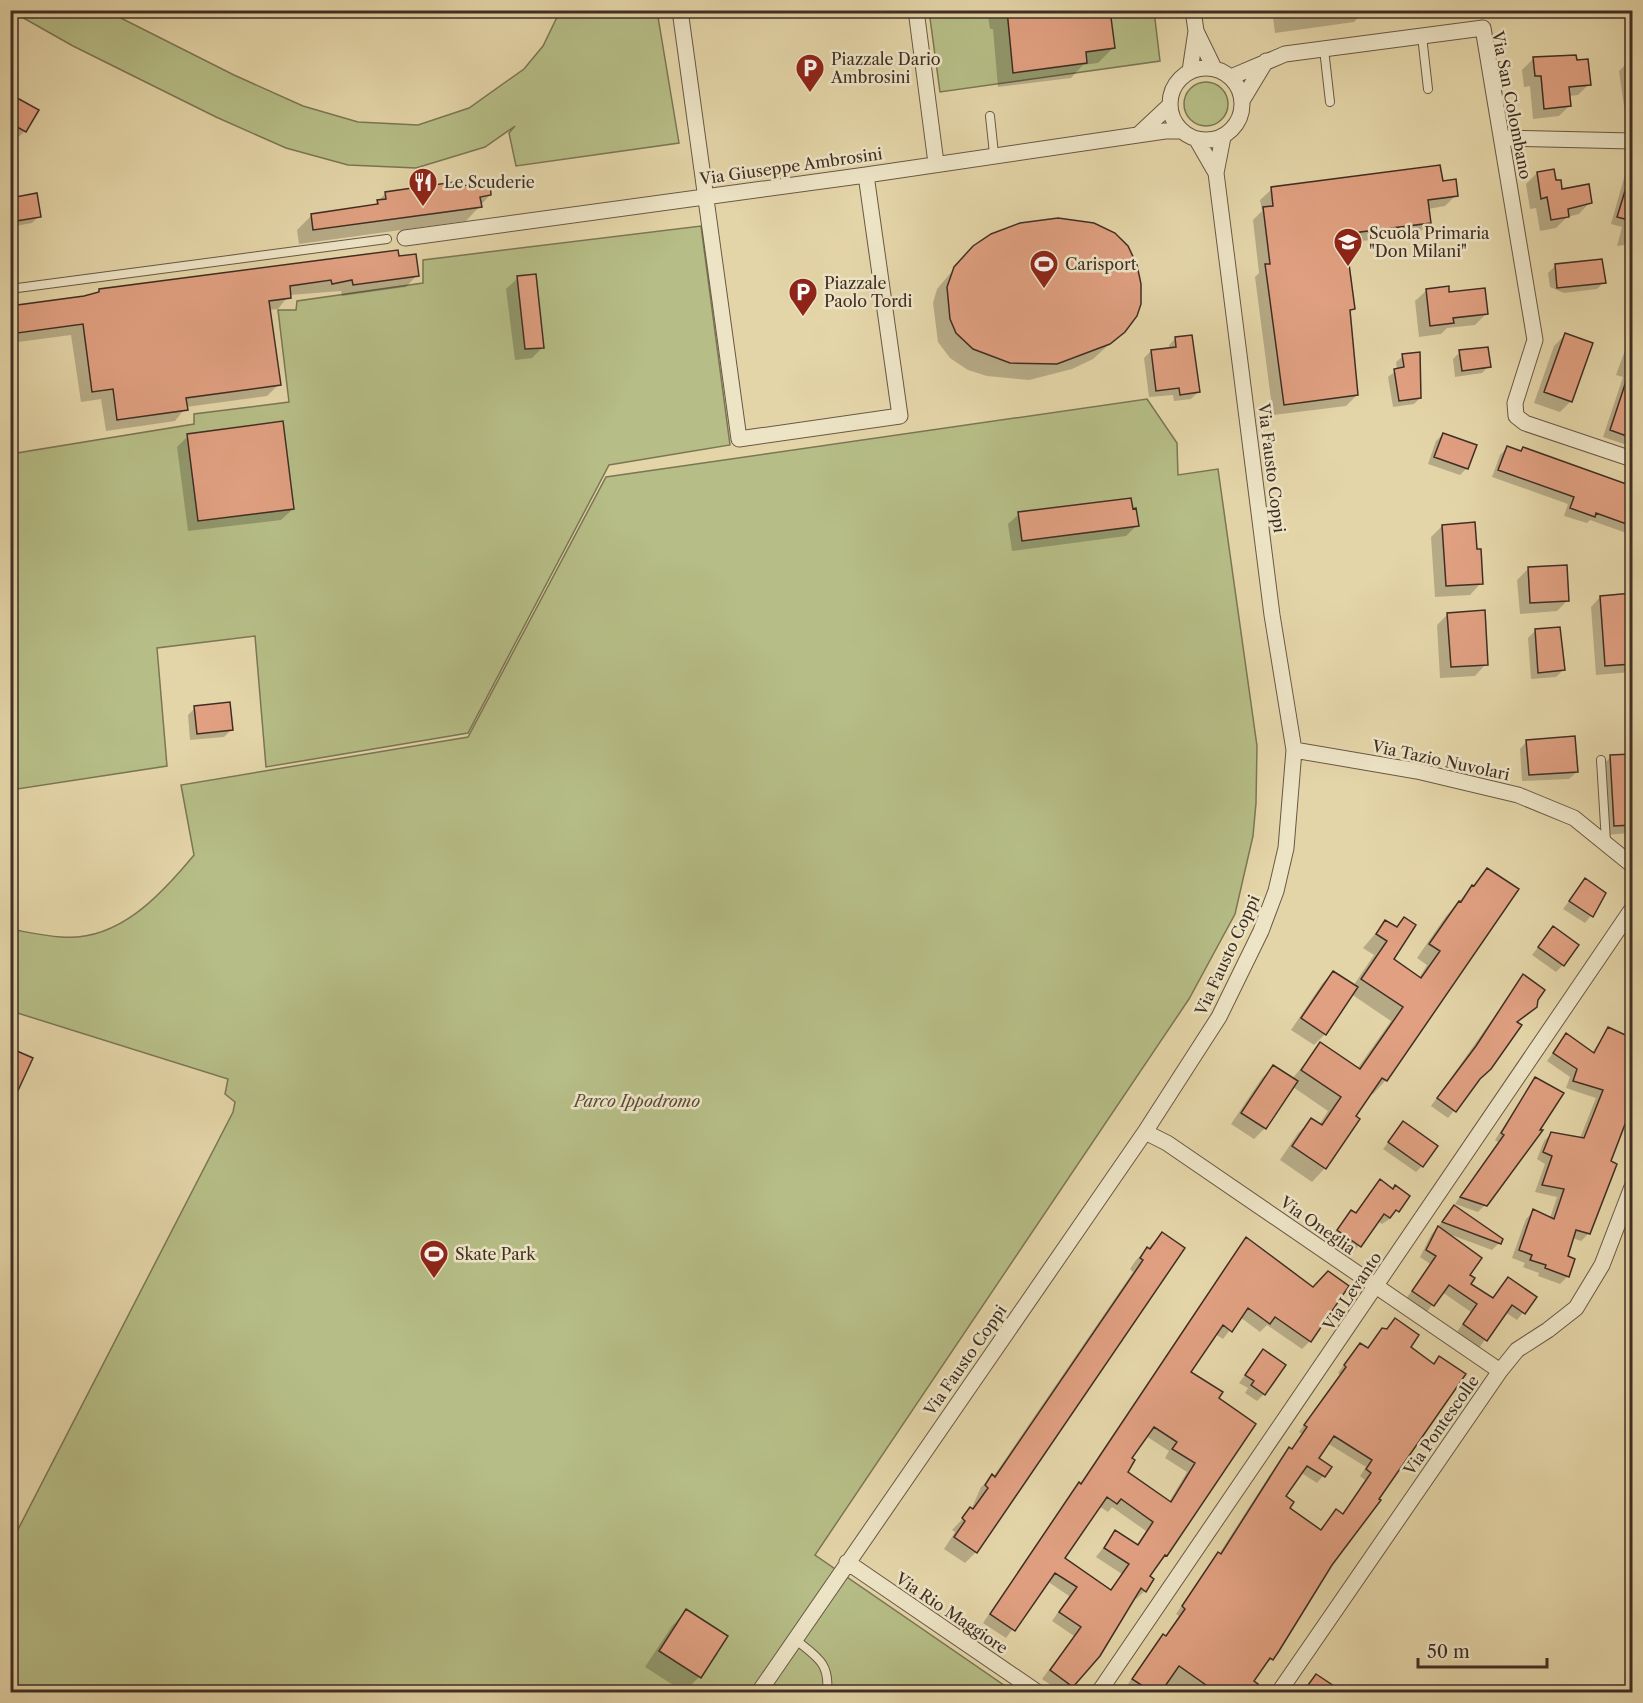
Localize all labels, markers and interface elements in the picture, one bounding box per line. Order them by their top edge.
street label: Via San Colombano [1488,28,1536,181]
place label: Piazzale Dario Ambrosini [830,49,941,87]
parking icon: Piazzale Dario Ambrosini [794,52,826,94]
street label: Via Giuseppe Ambrosini [697,143,884,189]
restaurant icon: Le Scuderie [407,166,439,208]
place label: Le Scuderie [444,172,535,192]
place label: Scuola Primaria "Don Milani" [1369,223,1490,261]
school or university icon: Scuola Primaria "Don Milani" [1332,226,1364,268]
sports icon: Carisport [1028,248,1060,290]
place label: Carisport [1065,254,1137,274]
place label: Piazzale Paolo Tordi [824,273,913,311]
parking icon: Piazzale Paolo Tordi [787,276,819,318]
street label: Via Fausto Coppi [1254,401,1290,534]
street label: Via Tazio Nuvolari [1369,735,1512,784]
street label: Via Fausto Coppi [1190,892,1264,1019]
park label: Parco Ippodromo [572,1091,700,1111]
street label: Via Oneglia [1276,1191,1360,1259]
sports icon: Skate Park [418,1238,450,1280]
place label: Skate Park [455,1244,536,1264]
street label: Via Levanto [1318,1248,1386,1335]
street label: Via Fausto Coppi [919,1301,1011,1420]
street label: Via Pontescolle [1399,1371,1483,1480]
street label: Via Rio Maggiore [891,1568,1012,1658]
scale bar [1418,1631,1547,1669]
text: 50 m [1427,1641,1470,1663]

